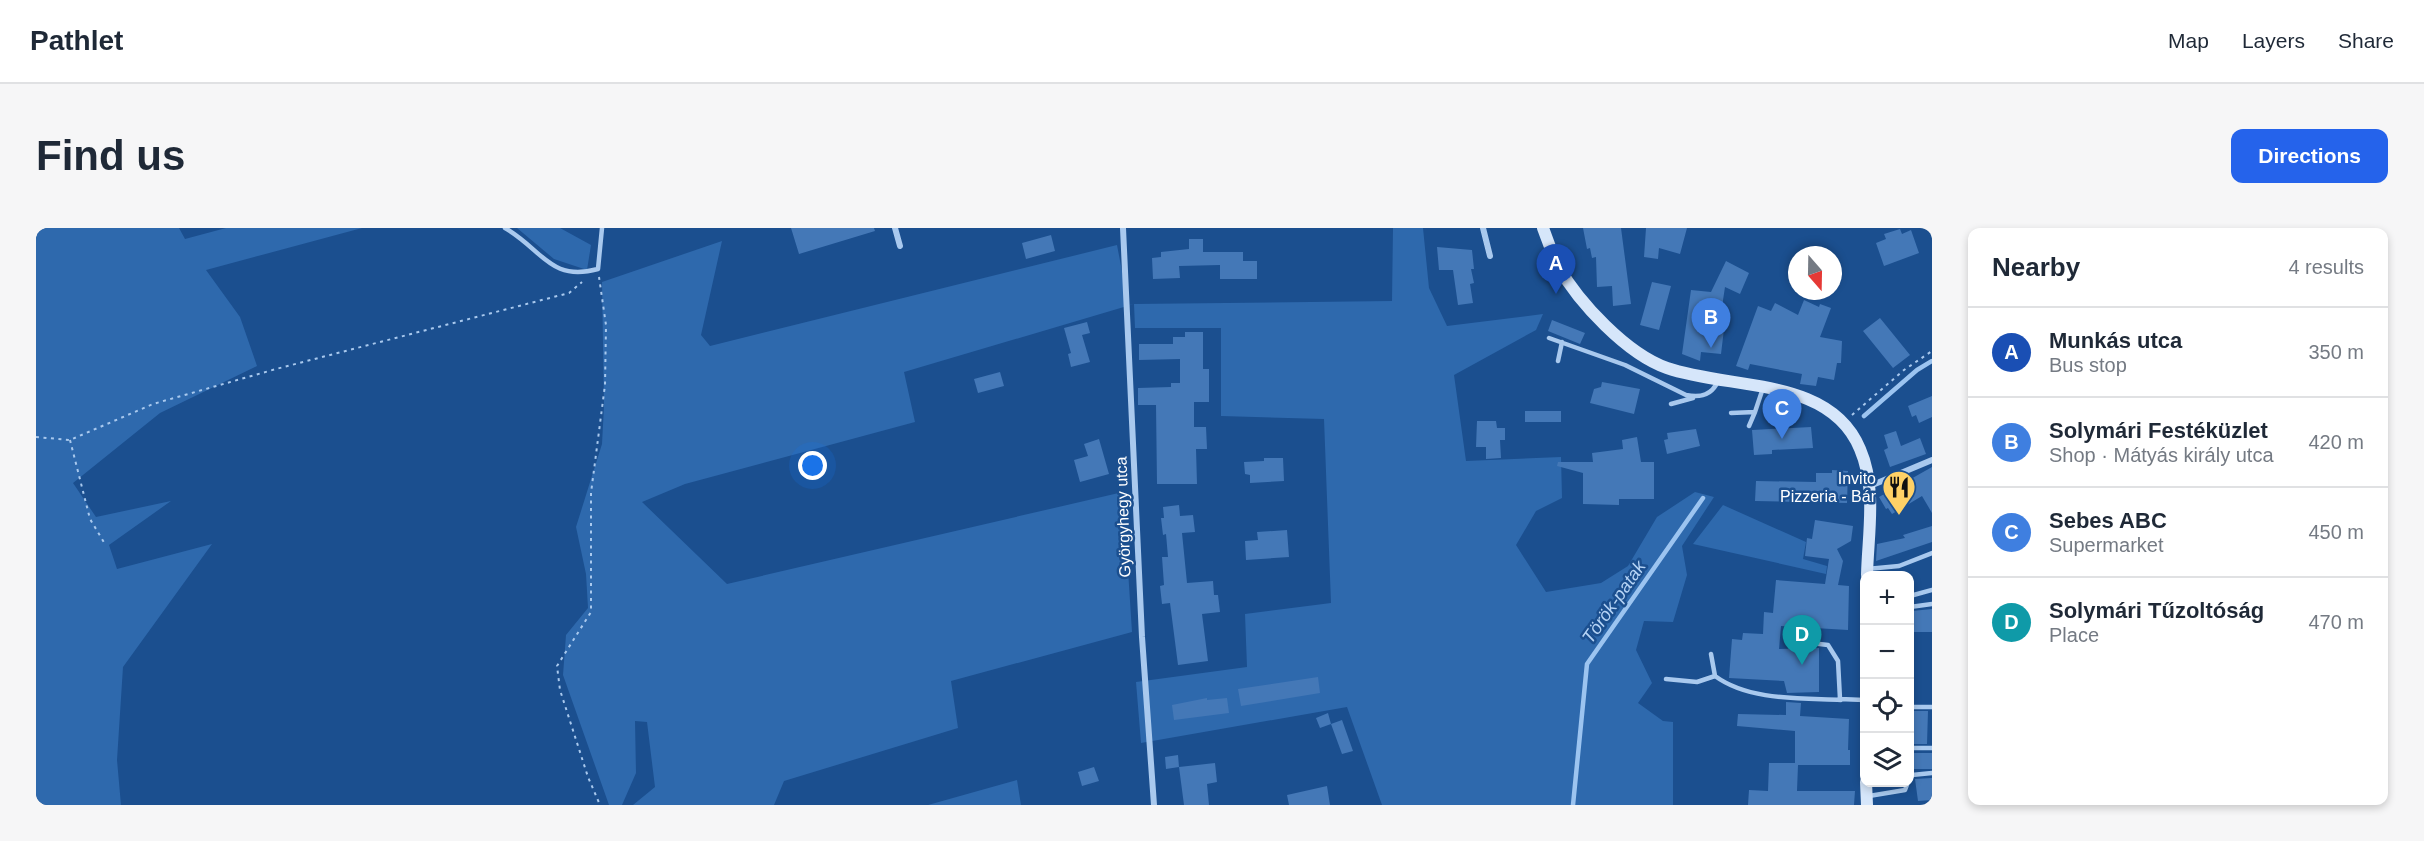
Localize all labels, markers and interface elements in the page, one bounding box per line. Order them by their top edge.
text: Pathlet [30,25,123,56]
text: Map [2168,29,2209,52]
text: Layers [2242,29,2305,52]
text: Share [2338,29,2394,52]
button: Directions [2231,129,2388,183]
text: Find us [36,132,185,179]
pin: A [1536,244,1576,294]
north arrow [1788,246,1842,300]
text: Nearby [1992,252,2080,282]
text: 4 results [2288,256,2364,278]
pin: B [1692,298,1730,348]
text: Munkás utca [2049,328,2182,353]
text: A [2004,341,2019,363]
text: 350 m [2308,341,2364,363]
text: Bus stop [2049,354,2127,376]
pin: C [1762,390,1802,439]
text: Solymári Festéküzlet [2049,418,2268,443]
text: B [2004,431,2019,453]
text: 420 m [2308,431,2364,453]
text: Shop · Mátyás király utca [2049,444,2274,466]
your location [798,451,827,480]
street label: Györgyhegy utca [1112,456,1134,578]
restaurant icon: Invito Pizzeria - Bár [1881,469,1917,516]
place label: Invito Pizzeria - Bár [1780,470,1877,505]
text: Sebes ABC [2049,508,2167,533]
text: C [2004,521,2019,543]
text: 450 m [2308,521,2364,543]
text: Supermarket [2049,534,2164,556]
water label: Török-patak [1578,556,1650,647]
map controls [1860,571,1914,787]
button: + [1860,571,1914,625]
text: Solymári Tűzoltóság [2049,598,2264,623]
text: D [2004,611,2019,633]
text: 470 m [2308,611,2364,633]
pin: D [1782,616,1822,665]
text: Place [2049,624,2099,646]
button: − [1860,625,1914,679]
button: locate [1860,679,1914,733]
button: layers [1860,733,1914,787]

